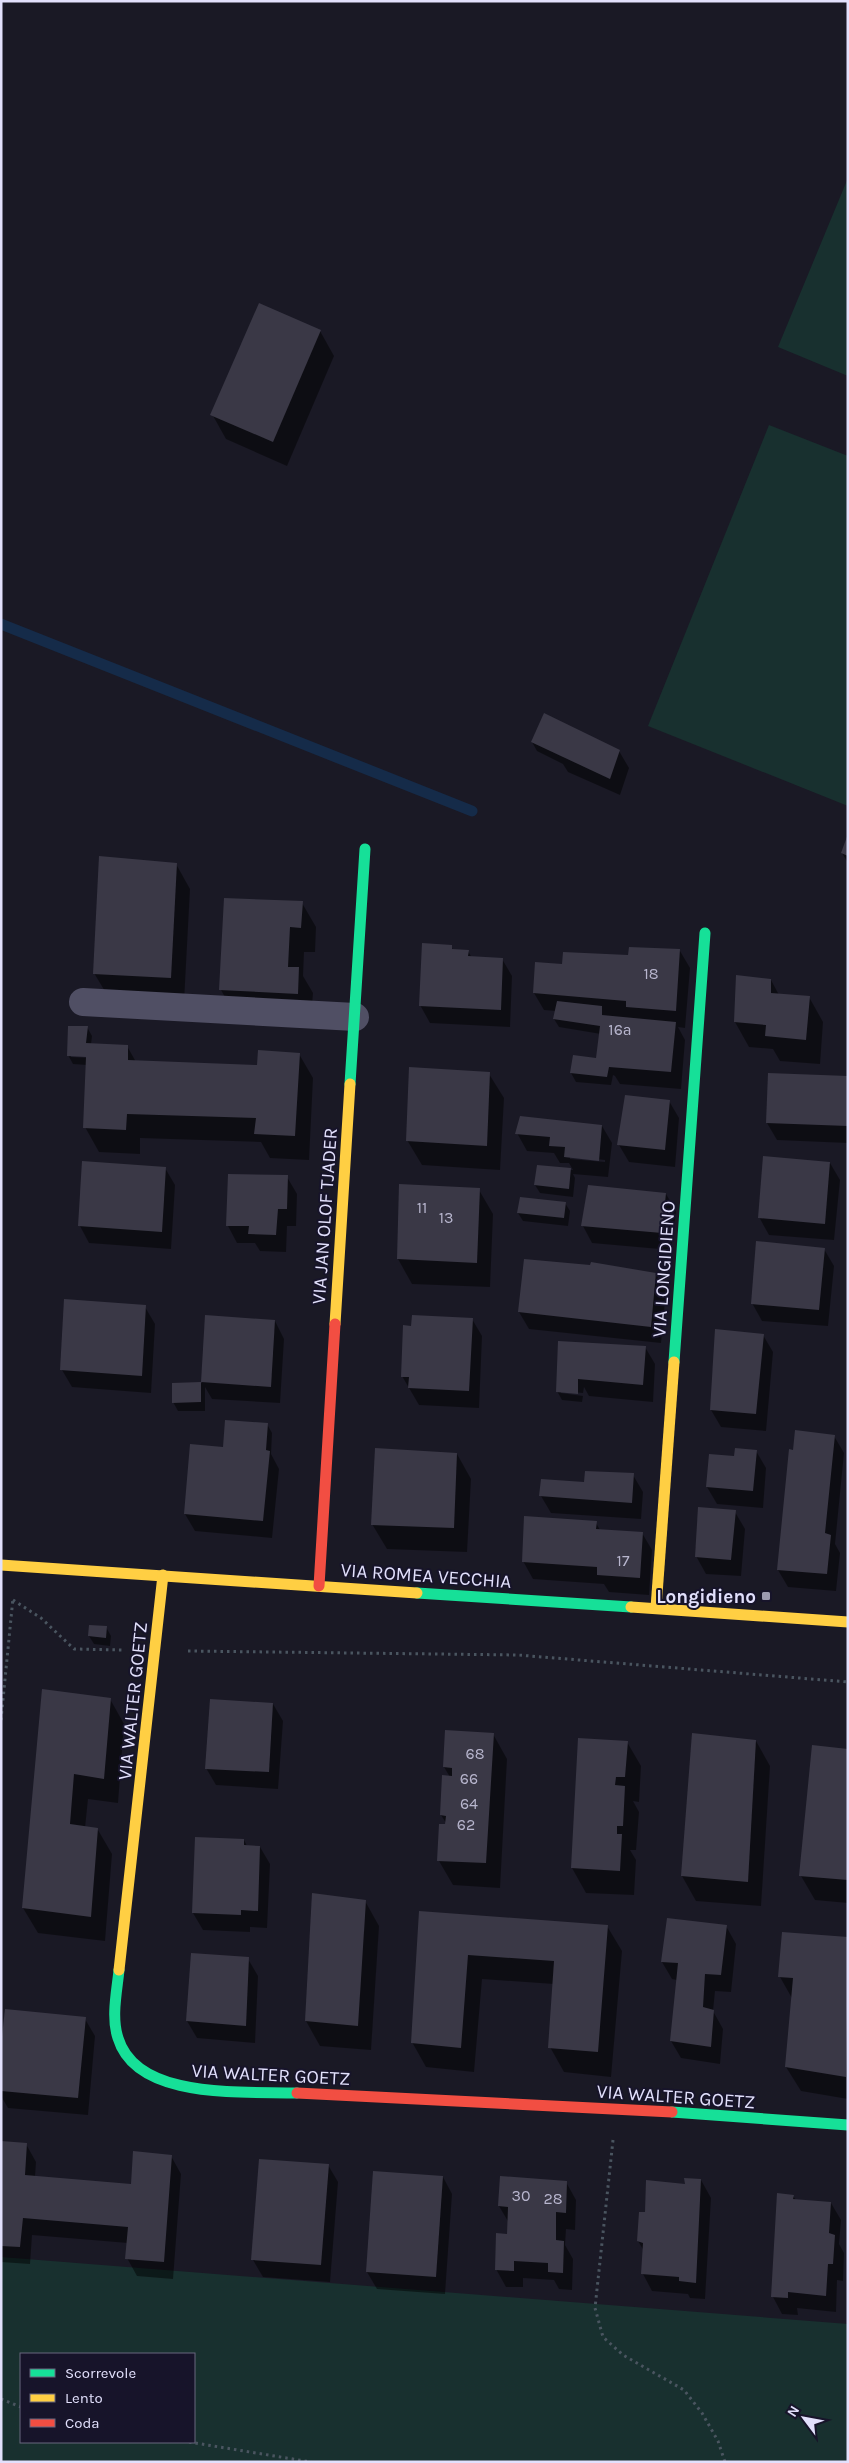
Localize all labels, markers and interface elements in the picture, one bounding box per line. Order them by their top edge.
house number: 18 [643,964,659,983]
house number: 16a [608,1020,632,1039]
street label: VIA JAN OLOF TJADER [308,1127,342,1305]
house number: 11 [417,1198,427,1217]
street label: VIA LONGIDIENO [648,1200,680,1338]
house number: 13 [439,1208,453,1227]
house number: 17 [617,1551,630,1570]
street label: VIA ROMEA VECCHIA [340,1559,512,1593]
place label: Longidieno [656,1586,756,1608]
marker: Longidieno [760,1590,772,1602]
street label: VIA WALTER GOETZ [114,1621,152,1781]
house number: 68 [466,1744,485,1763]
house number: 66 [460,1769,478,1788]
house number: 64 [460,1794,478,1813]
house number: 62 [457,1815,475,1834]
street label: VIA WALTER GOETZ [191,2060,351,2090]
street label: VIA WALTER GOETZ [596,2080,756,2114]
house number: 30 [512,2186,530,2205]
house number: 28 [543,2189,563,2208]
legend [20,2353,195,2443]
text: Scorrevole [65,2364,136,2382]
text: Lento [65,2389,103,2407]
north arrow [779,2393,829,2443]
text: N [784,2403,803,2420]
text: Coda [65,2414,100,2432]

